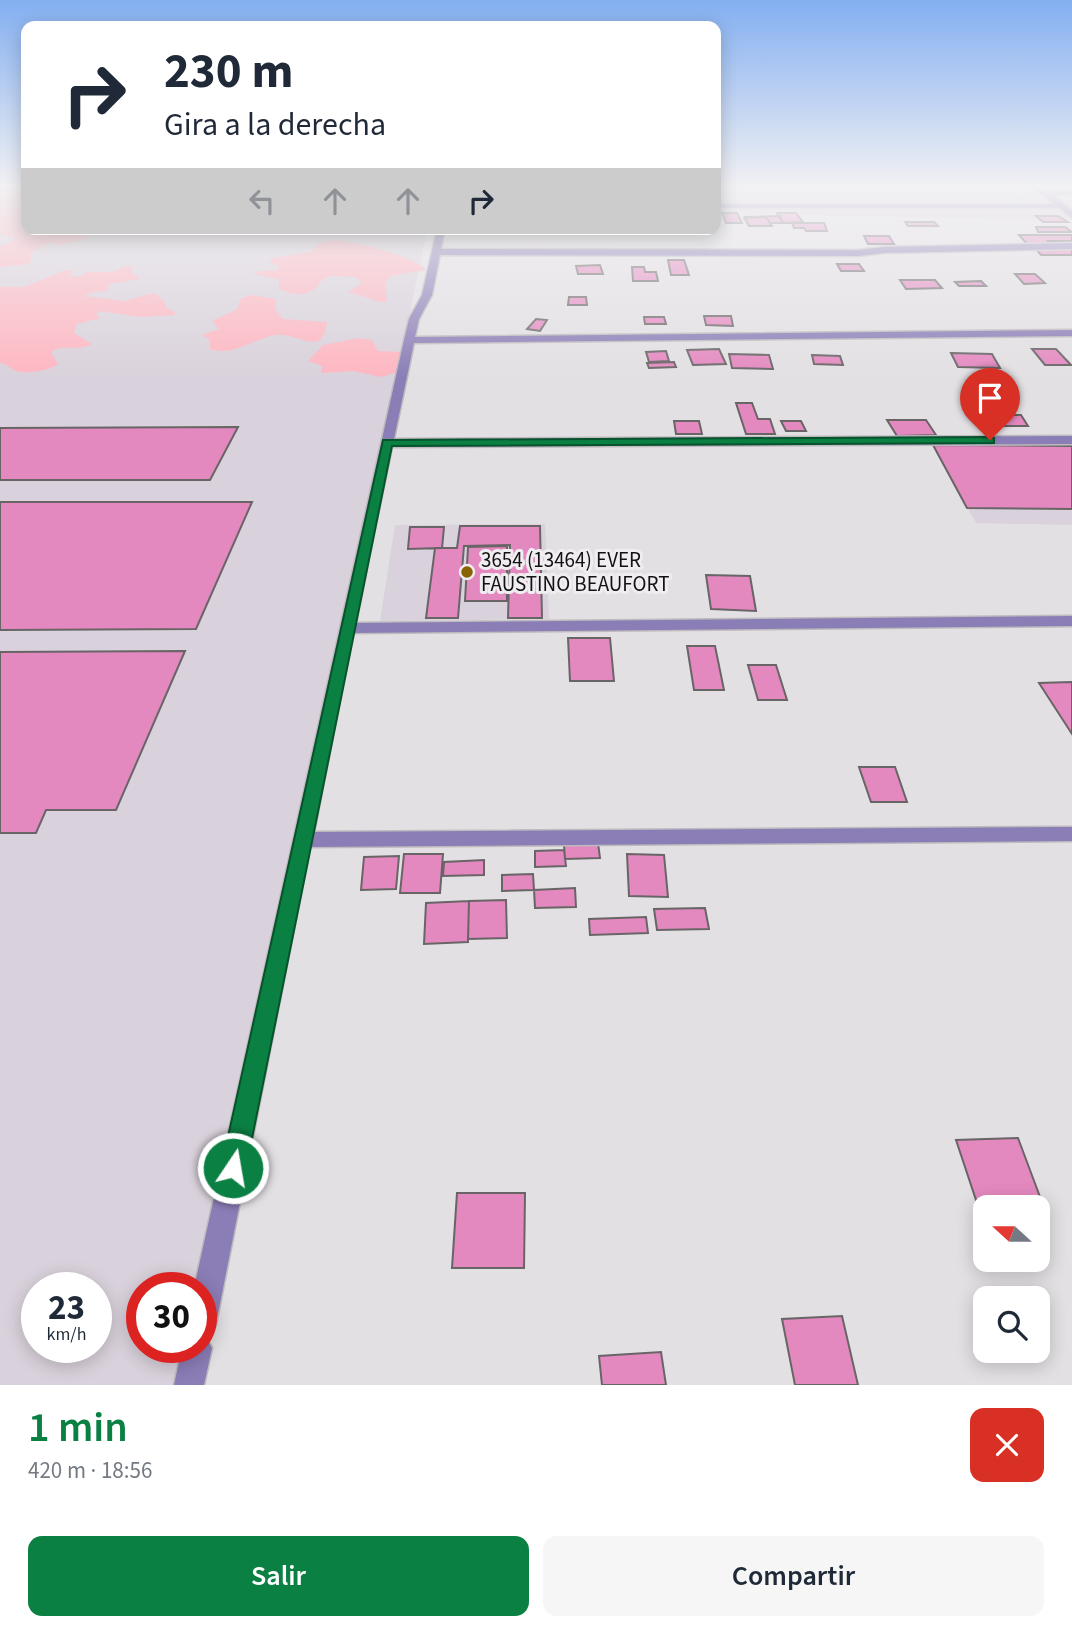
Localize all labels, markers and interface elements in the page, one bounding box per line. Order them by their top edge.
text: 230 m [164,37,293,107]
icon: right [49,49,140,140]
text: Gira a la derecha [164,102,386,148]
icon: left [243,182,281,220]
icon: ahead [316,182,354,220]
icon: ahead [389,182,427,220]
icon: right [462,182,500,220]
pin [960,368,1020,440]
icon: arrive [971,379,1009,417]
place label: 3654 (13464) EVER FAUSTINO BEAUFORT [481,545,669,599]
marker: 3654 (13464) EVER FAUSTINO BEAUFORT [459,564,475,580]
position arrow [196,1131,270,1205]
north arrow [973,1195,1050,1272]
map controls [973,1195,1050,1363]
speed limit sign: 30 [126,1272,217,1363]
text: 23 [48,1283,85,1333]
button: search [973,1286,1050,1363]
text: km/h [47,1322,86,1347]
text: 1 min [28,1398,128,1458]
button: close [970,1408,1044,1482]
text: 420 m · 18:56 [28,1454,152,1487]
button: Salir [28,1536,529,1616]
button: Compartir [543,1536,1044,1616]

